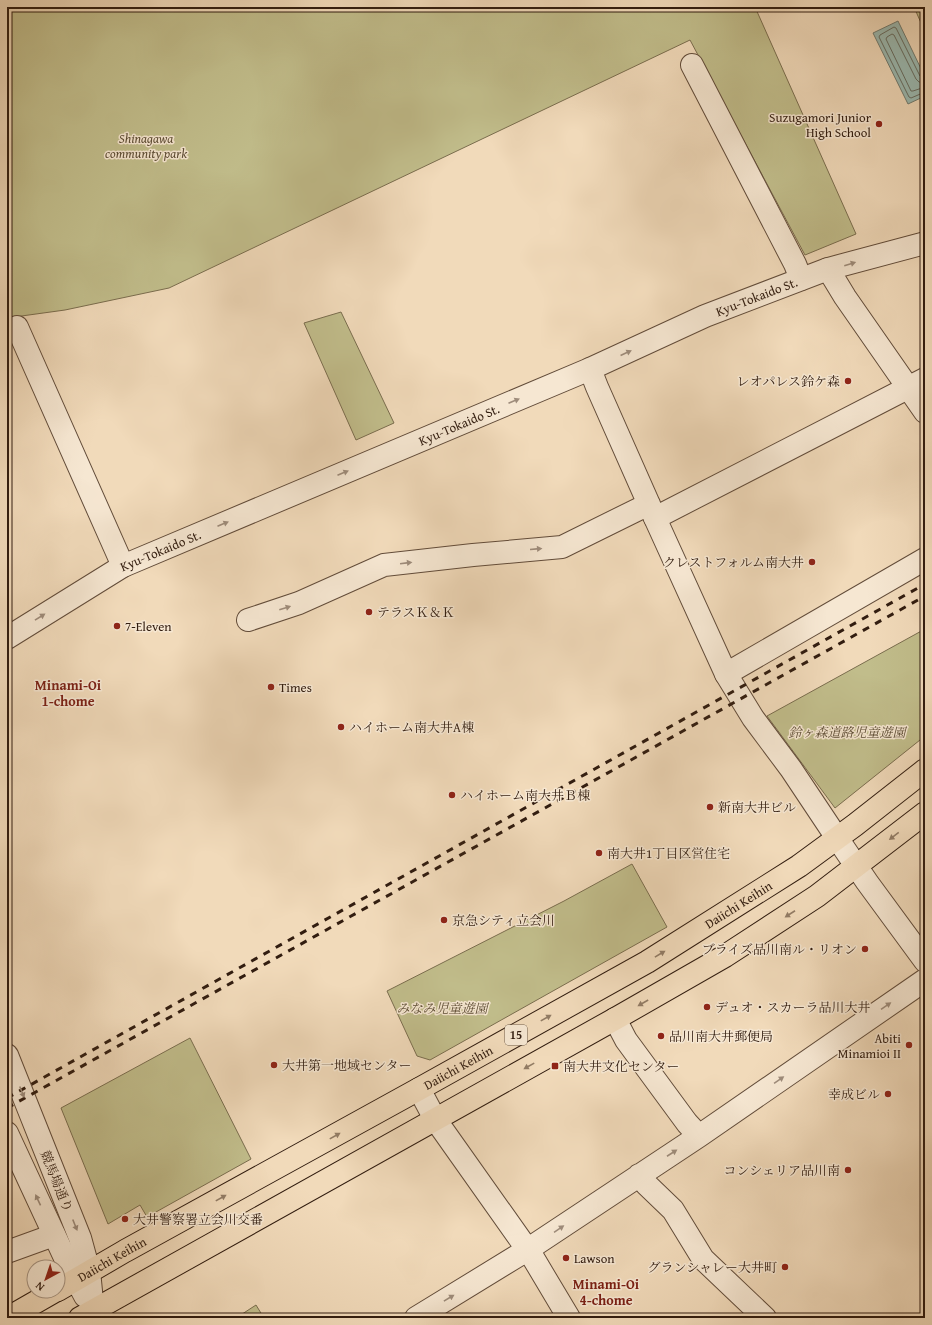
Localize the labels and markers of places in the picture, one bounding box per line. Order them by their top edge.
place label: Suzugamori Junior High School [769,108,872,142]
marker: Suzugamori Junior High School [874,119,884,129]
place label: レオパレス鈴ケ森 [737,372,840,391]
marker: レオパレス鈴ケ森 [843,376,853,386]
place label: クレストフォルム南大井 [663,553,804,572]
marker: クレストフォルム南大井 [807,557,817,567]
place label: テラスＫ＆Ｋ [377,603,455,622]
marker: テラスＫ＆Ｋ [364,607,374,617]
place label: 7-Eleven [125,617,172,636]
marker: 7-Eleven [112,621,122,631]
place label: Times [279,678,312,697]
marker: Times [266,682,276,692]
place label: ハイホーム南大井A棟 [349,718,474,737]
marker: ハイホーム南大井A棟 [336,722,346,732]
place label: ハイホーム南大井Ｂ棟 [460,786,590,805]
marker: ハイホーム南大井Ｂ棟 [447,790,457,800]
place label: 新南大井ビル [718,798,796,817]
marker: 新南大井ビル [705,802,715,812]
place label: 南大井1丁目区営住宅 [607,844,730,863]
marker: 南大井1丁目区営住宅 [594,848,604,858]
place label: 京急シティ立会川 [452,911,555,930]
marker: 京急シティ立会川 [439,915,449,925]
place label: ブライズ品川南ル・リオン [702,940,857,959]
marker: ブライズ品川南ル・リオン [860,944,870,954]
place label: デュオ・スカーラ品川大井 [715,998,871,1017]
marker: デュオ・スカーラ品川大井 [702,1002,712,1012]
place label: 品川南大井郵便局 [669,1027,773,1046]
place label: Abiti Minamioi II [838,1029,901,1063]
marker: 品川南大井郵便局 [656,1031,666,1041]
marker: Abiti Minamioi II [904,1040,914,1050]
place label: 大井第一地域センター [282,1056,411,1075]
place label: 南大井文化センター [563,1057,679,1076]
marker: 大井第一地域センター [269,1060,279,1070]
marker: 南大井文化センター [550,1061,560,1071]
place label: 幸成ビル [828,1085,880,1104]
marker: 幸成ビル [883,1089,893,1099]
place label: コンシェリア品川南 [724,1161,840,1180]
marker: コンシェリア品川南 [843,1165,853,1175]
place label: 大井警察署立会川交番 [133,1210,263,1229]
marker: 大井警察署立会川交番 [120,1214,130,1224]
place label: Lawson [574,1249,615,1268]
marker: Lawson [561,1253,571,1263]
place label: グランシャレー大井町 [648,1258,777,1277]
marker: グランシャレー大井町 [780,1262,790,1272]

